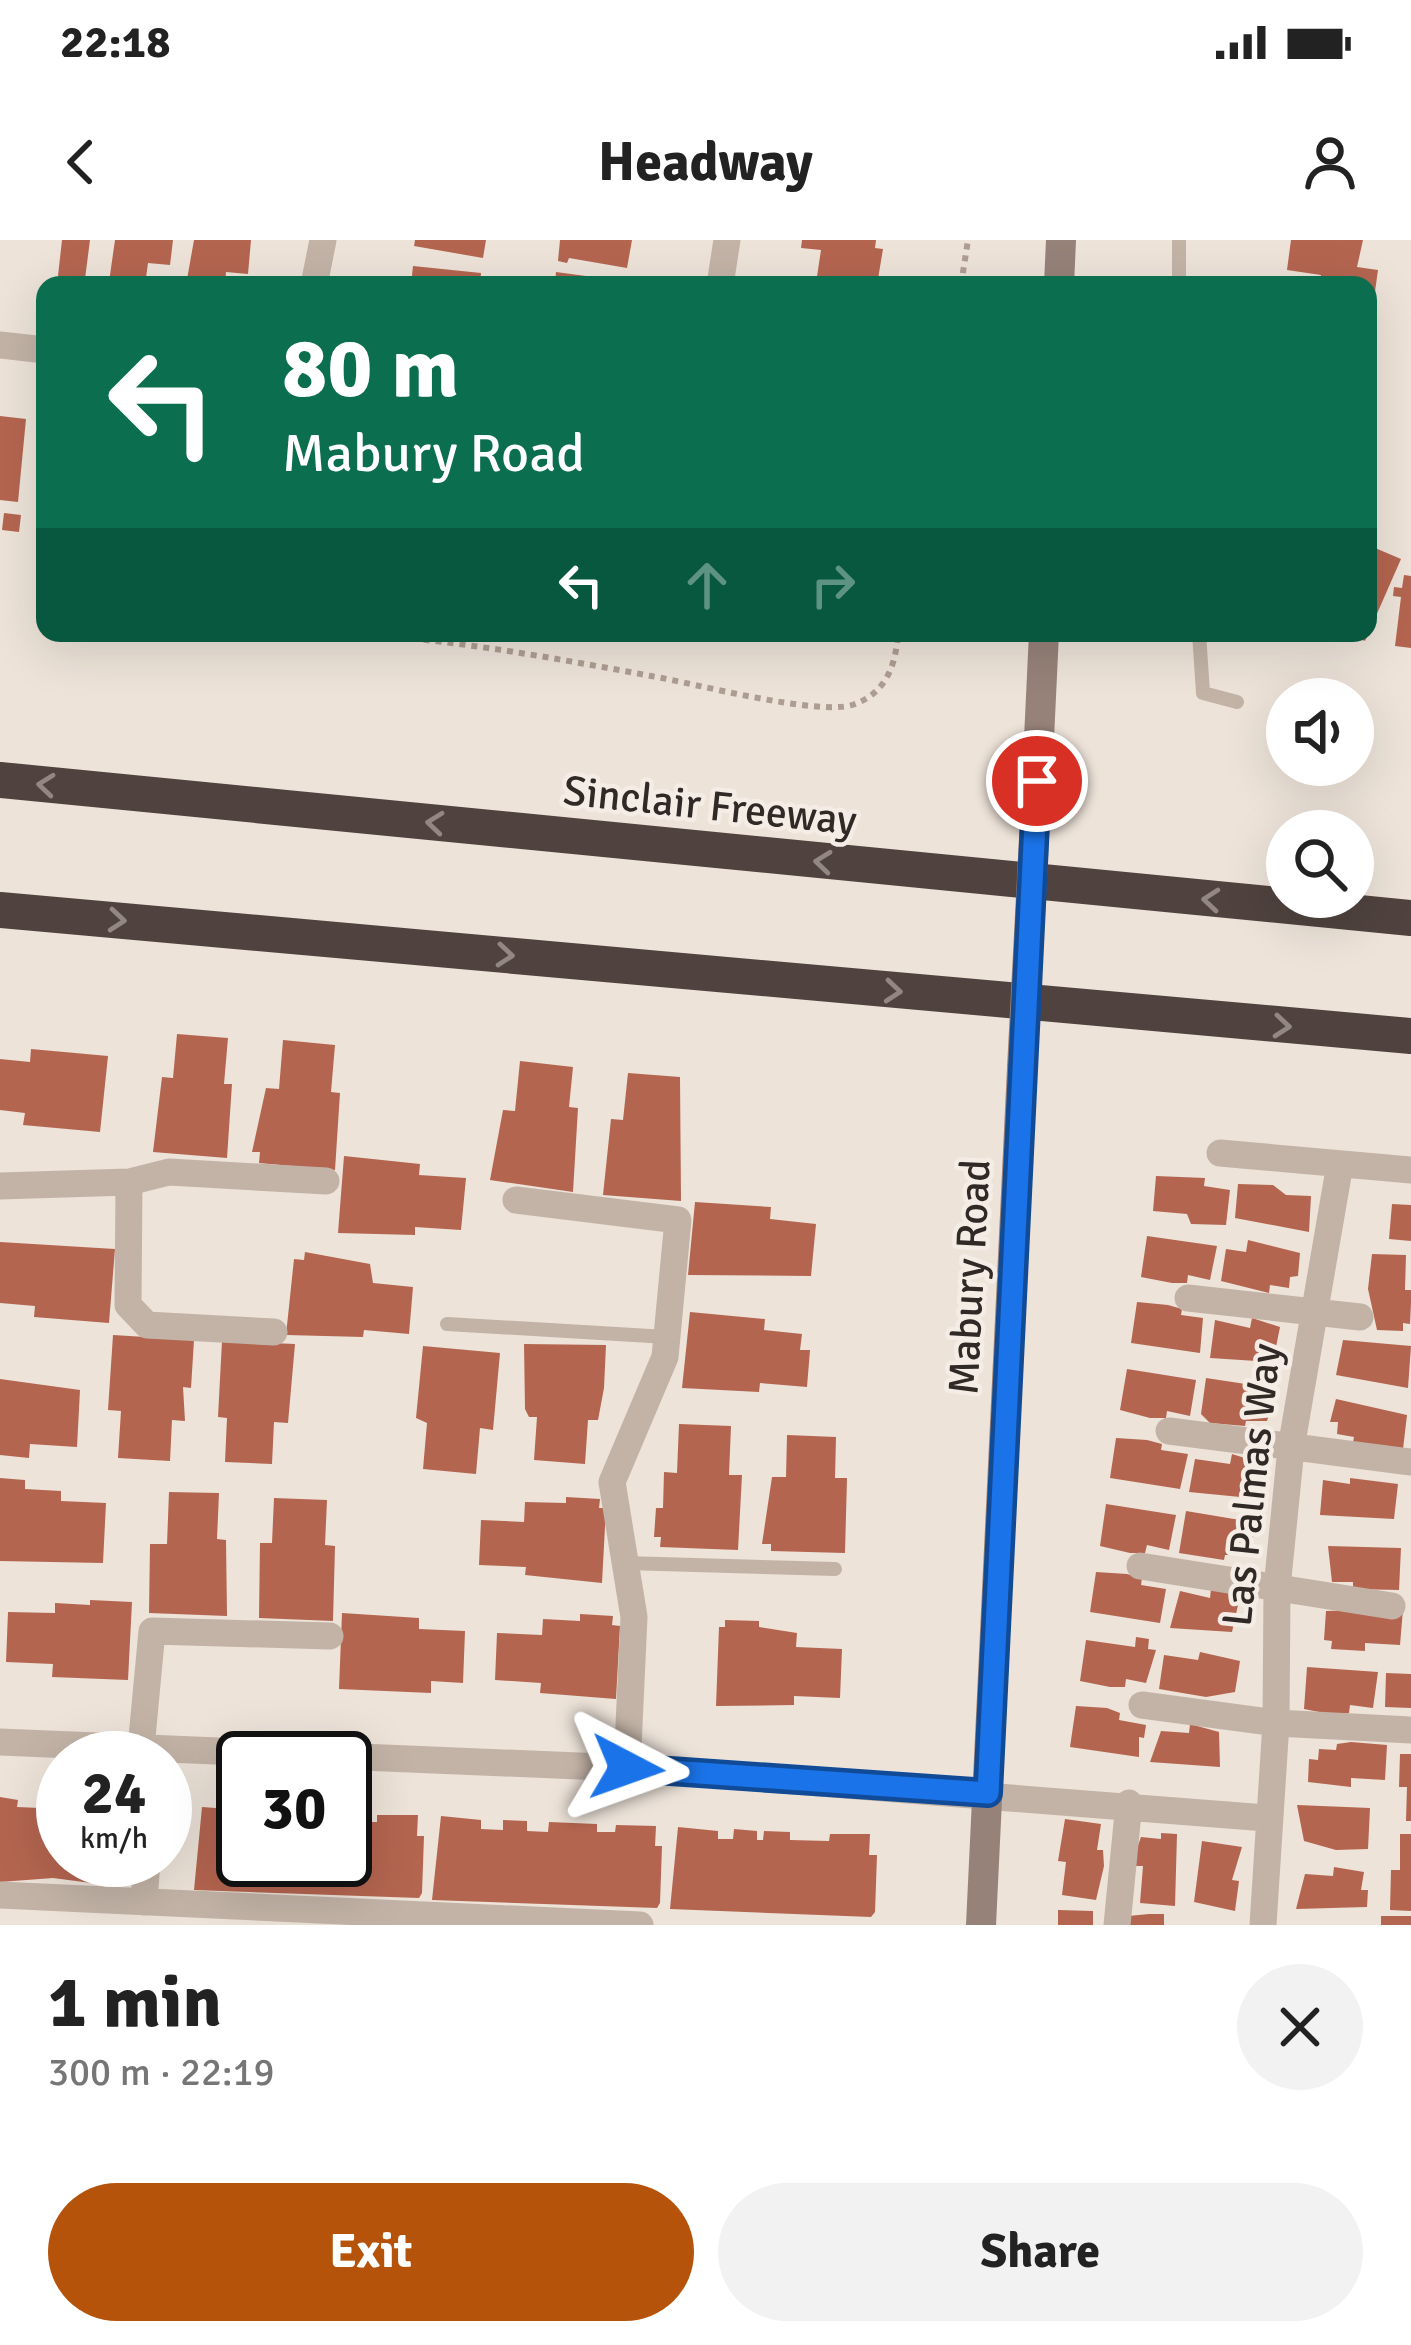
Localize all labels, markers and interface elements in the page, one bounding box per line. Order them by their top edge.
text: 22:18 [60,15,170,70]
icon: back [48,129,114,195]
text: Headway [598,129,813,196]
icon: person [1297,129,1363,195]
text: 80 m [282,317,459,421]
icon: left [84,324,240,480]
text: Mabury Road [282,420,585,487]
icon: left [548,552,614,618]
icon: ahead [674,552,740,618]
icon: right [800,552,866,618]
map controls [1266,678,1374,918]
button: sound [1266,678,1374,786]
pin [986,730,1088,832]
icon: arrive [1004,748,1070,814]
street label: Sinclair Freeway [561,765,860,847]
one-way arrow [37,773,56,798]
button: search [1266,810,1374,918]
one-way arrow [425,811,444,837]
one-way arrow [813,850,832,875]
one-way arrow [1201,888,1220,913]
one-way arrow [107,907,126,932]
one-way arrow [496,942,515,967]
one-way arrow [884,977,903,1003]
one-way arrow [1273,1012,1292,1038]
street label: Mabury Road [938,1158,1002,1396]
street label: Las Palmas Way [1212,1341,1292,1629]
position arrow [564,1705,690,1831]
speed limit sign: 30 [216,1731,372,1887]
text: 24 [82,1757,146,1831]
text: km/h [80,1820,148,1857]
text: 1 min [48,1958,222,2047]
button: close [1237,1964,1363,2090]
text: 300 m · 22:19 [48,2048,275,2096]
button: Exit [48,2183,694,2321]
button: Share [718,2183,1363,2321]

